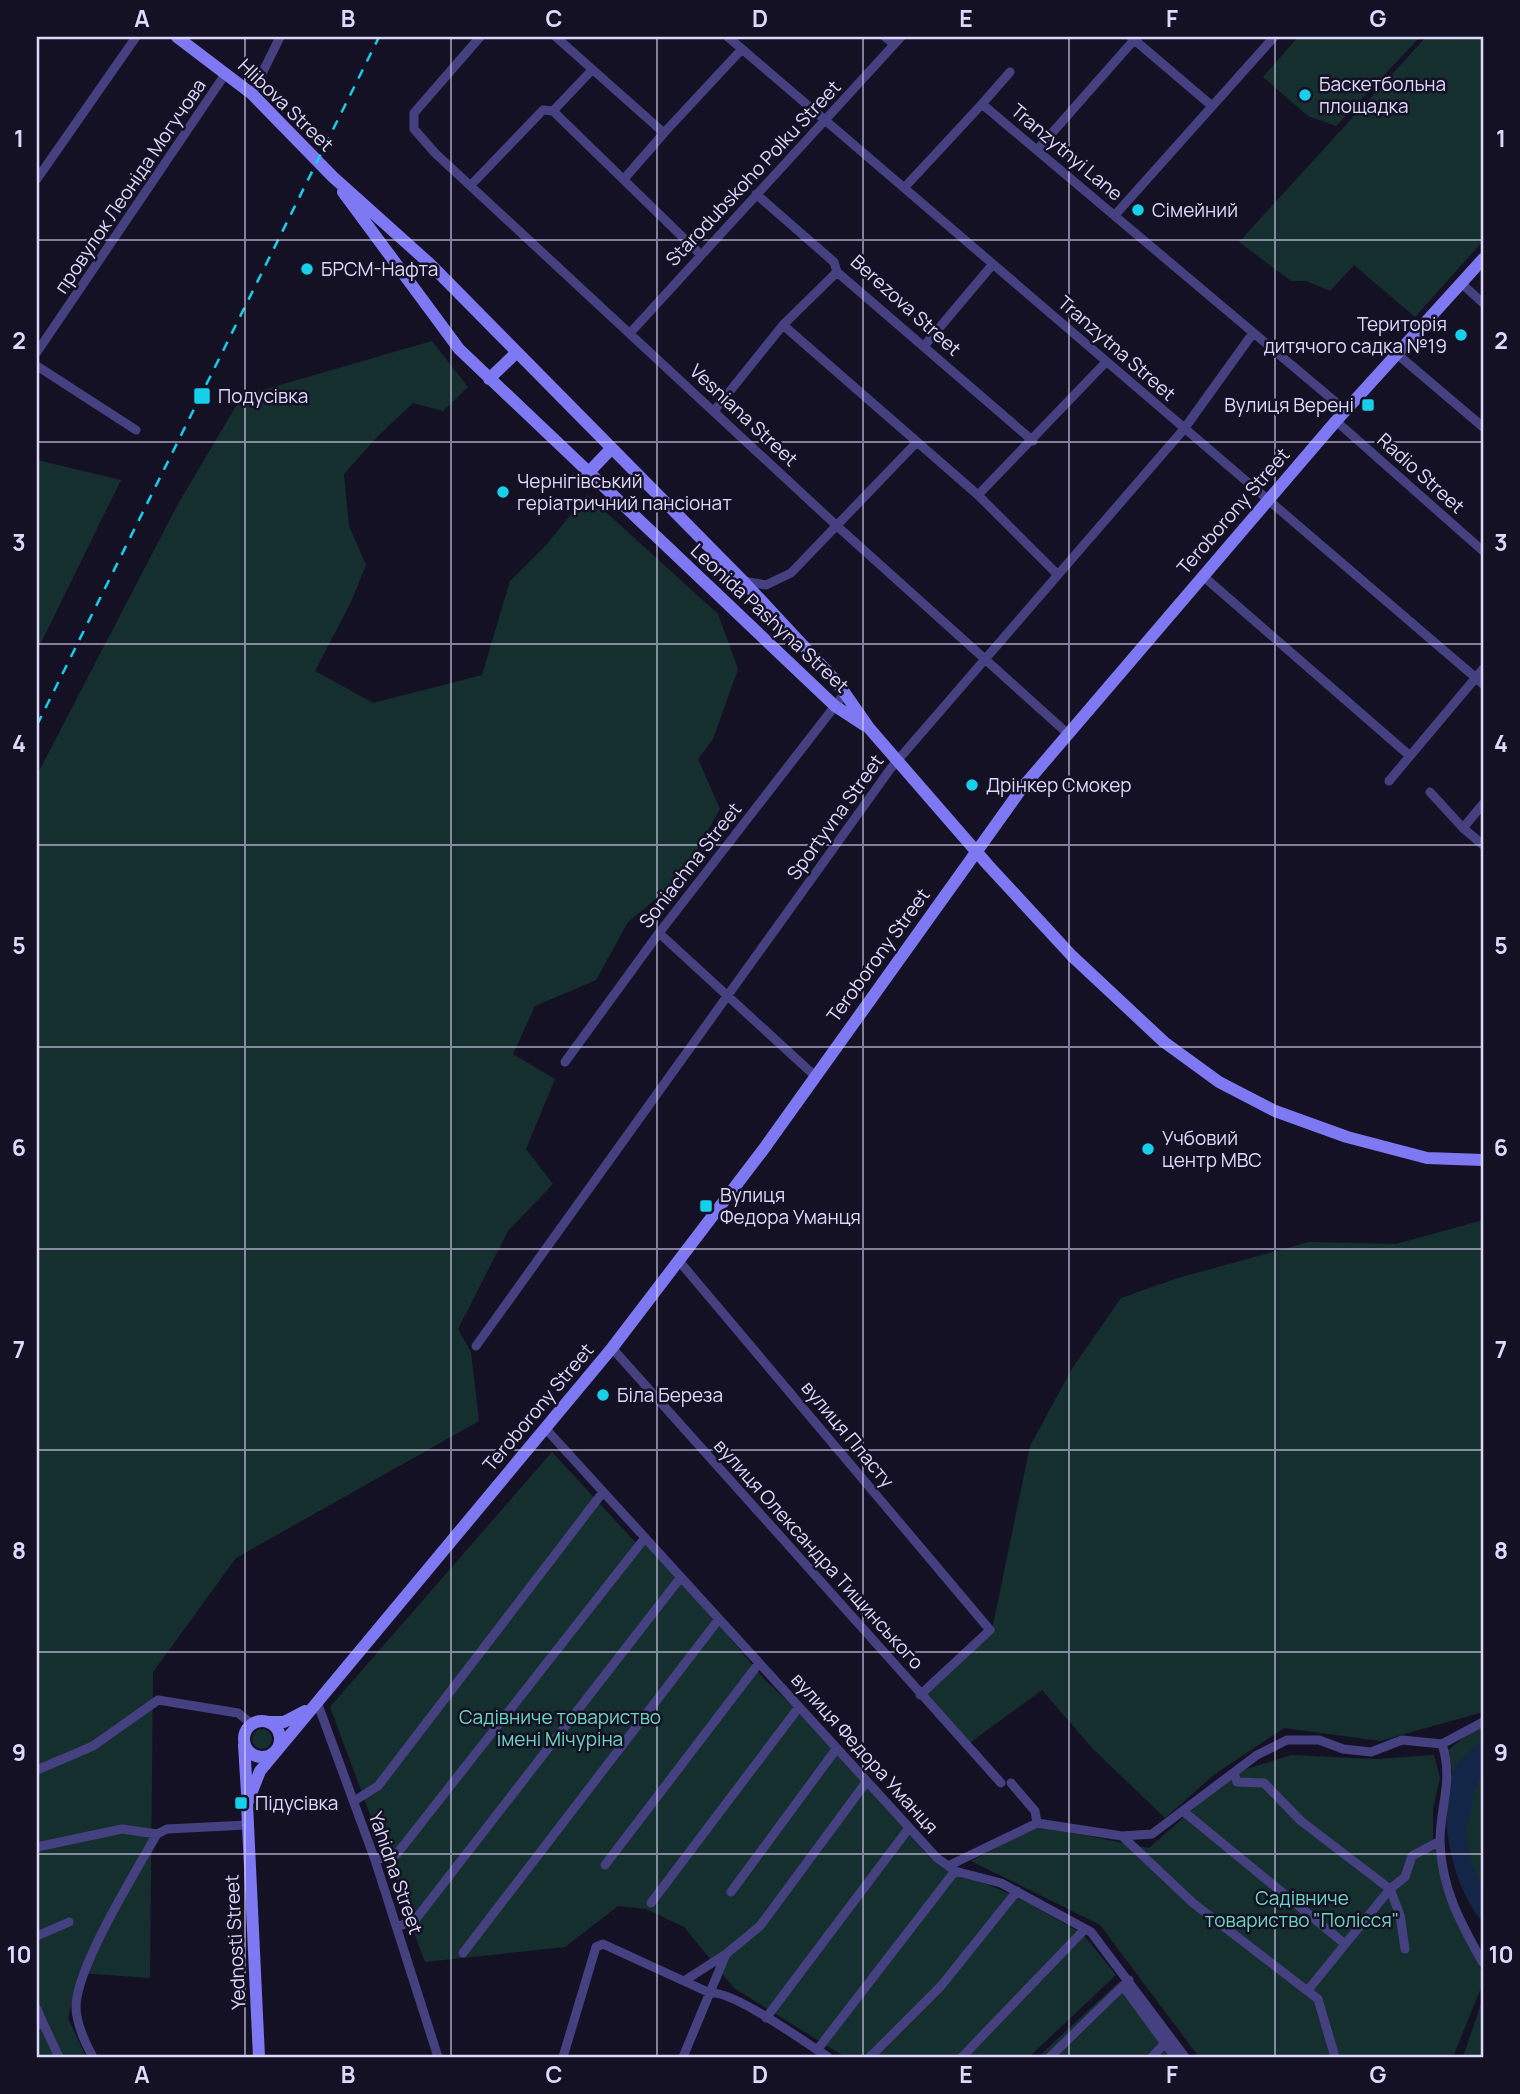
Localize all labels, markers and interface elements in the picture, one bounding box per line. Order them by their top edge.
text: A [134,2,150,34]
text: B [341,2,355,34]
text: C [546,2,563,34]
text: D [752,2,768,34]
text: E [959,2,973,34]
text: F [1166,2,1178,34]
text: G [1370,2,1387,34]
street label: Hlibova Street [233,53,339,157]
place label: Баскетбольна площадка [1319,71,1446,119]
street label: провулок Леоніда Могучова [48,74,212,298]
street label: Starodubskoho Polku Street [660,74,846,272]
marker: Баскетбольна площадка [1297,87,1313,103]
street label: Tranzytnyi Lane [1006,98,1128,206]
text: 1 [14,122,24,154]
text: 1 [1496,122,1506,154]
place label: Сімейний [1152,197,1238,223]
marker: Сімейний [1130,202,1146,218]
street label: Berezova Street [845,249,967,361]
place label: БРСМ-Нафта [321,256,438,282]
marker: БРСМ-Нафта [299,261,315,277]
street label: Tranzytna Street [1053,290,1181,406]
place label: Територія дитячого садка №19 [1263,311,1447,359]
text: 2 [12,324,26,356]
text: 2 [1494,324,1508,356]
marker: Територія дитячого садка №19 [1453,327,1469,343]
street label: Vesniana Street [684,358,804,472]
place label: Подусівка [218,383,308,409]
marker: Подусівка [192,386,212,406]
place label: Вулиця Верені [1224,392,1354,418]
marker: Вулиця Верені [1360,397,1376,413]
street label: Radio Street [1372,427,1470,519]
street label: Teroborony Street [1171,442,1295,580]
place label: Чернігівський геріатричний пансіонат [517,468,732,516]
marker: Чернігівський геріатричний пансіонат [495,484,511,500]
text: 3 [12,526,26,558]
text: 3 [1494,526,1508,558]
street label: Leonida Pashyna Street [685,538,855,698]
text: 4 [12,727,26,759]
text: 4 [1494,727,1508,759]
street label: Sportyvna Street [781,749,889,885]
place label: Дрінкер Смокер [986,772,1132,798]
marker: Дрінкер Смокер [964,777,980,793]
street label: Soniachna Street [633,797,747,933]
street label: Teroborony Street [821,883,935,1027]
text: 5 [12,929,26,961]
text: 5 [1494,929,1508,961]
place label: Учбовий центр МВС [1162,1125,1262,1173]
text: 6 [12,1131,26,1163]
text: 6 [1494,1131,1508,1163]
marker: Учбовий центр МВС [1140,1141,1156,1157]
place label: Вулиця Федора Уманця [720,1182,861,1230]
marker: Вулиця Федора Уманця [698,1198,714,1214]
text: 7 [13,1333,25,1365]
text: 7 [1495,1333,1507,1365]
street label: Teroborony Street [477,1337,599,1477]
street label: вулиця Пласту [796,1375,900,1493]
place label: Біла Береза [617,1382,723,1408]
marker: Біла Береза [595,1387,611,1403]
street label: вулиця Олександра Тищинського [708,1433,930,1675]
text: 8 [12,1534,26,1566]
text: 8 [1494,1534,1508,1566]
street label: вулиця Федора Уманця [786,1667,944,1839]
park label: Садівниче товариство імені Мічуріна [459,1704,661,1752]
text: 9 [12,1736,26,1768]
text: 9 [1494,1736,1508,1768]
place label: Підусівка [255,1790,338,1816]
marker: Підусівка [233,1795,249,1811]
street label: Yahidna Street [363,1808,429,1938]
street label: Yednosti Street [218,1874,252,2010]
park label: Садівниче товариство "Полісся" [1205,1885,1399,1933]
text: 10 [6,1938,32,1970]
text: 10 [1488,1938,1514,1970]
text: A [134,2058,150,2090]
text: B [341,2058,355,2090]
text: C [546,2058,563,2090]
text: D [752,2058,768,2090]
text: E [959,2058,973,2090]
text: F [1166,2058,1178,2090]
text: G [1370,2058,1387,2090]

